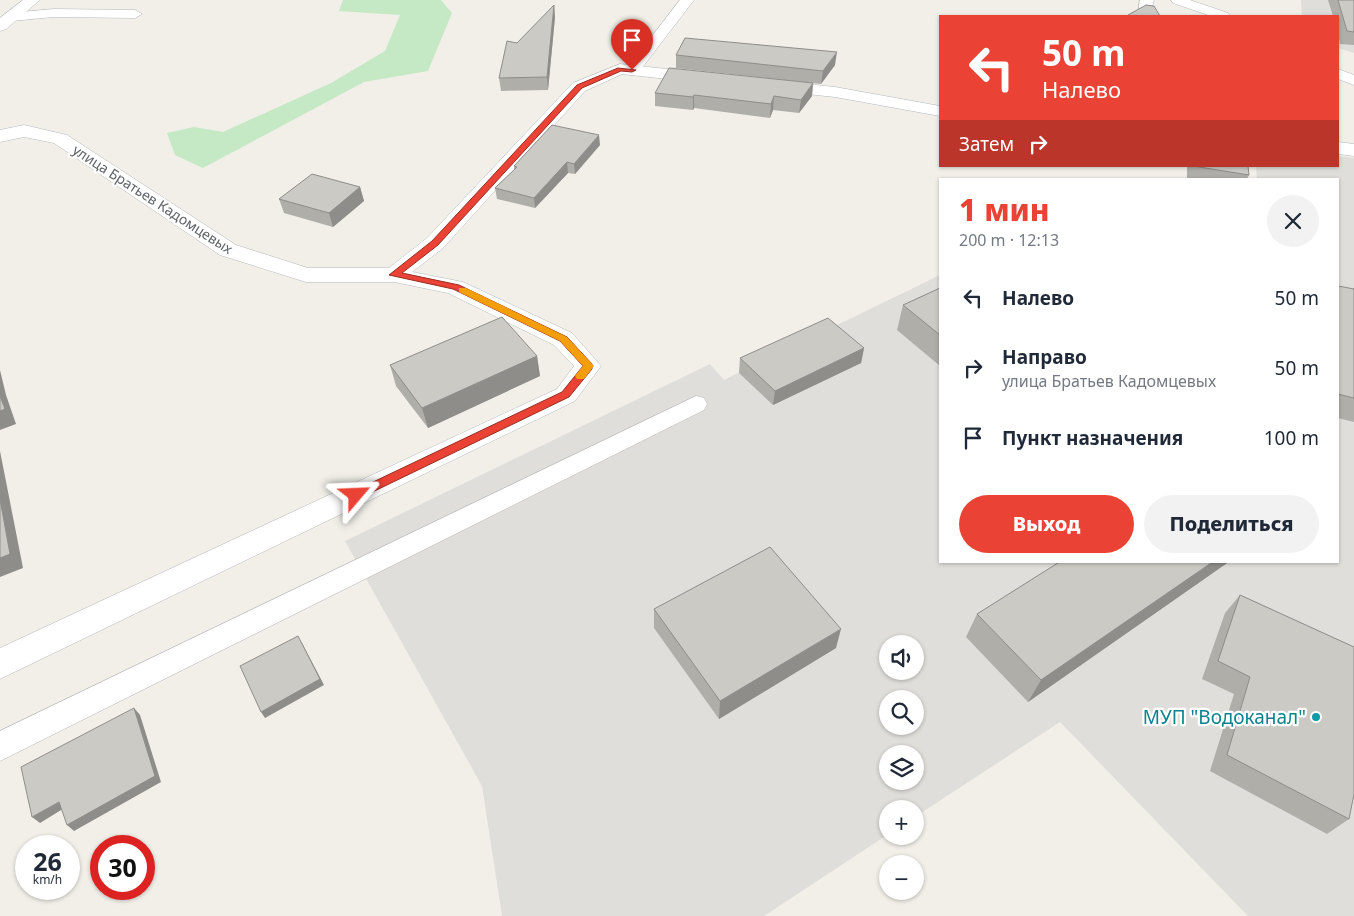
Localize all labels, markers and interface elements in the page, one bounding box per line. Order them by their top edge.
pin [611,19,653,70]
icon: arrive [618,26,646,54]
text: 50 m [1042,29,1125,76]
icon: left [959,35,1024,100]
text: Налево [1042,74,1121,104]
icon: right [1024,130,1052,158]
text: Затем [959,131,1014,157]
street label: улица Братьев Кадомцевых [69,140,237,258]
text: 1 мин [959,189,1050,230]
button: close [1267,195,1319,247]
text: 200 m · 12:13 [959,229,1059,251]
icon: left [959,284,987,312]
text: Налево [1002,285,1074,311]
text: 50 m [1275,285,1319,311]
text: Направо [1002,344,1087,370]
icon: right [959,354,987,382]
text: 50 m [1275,355,1319,381]
text: улица Братьев Кадомцевых [1002,370,1216,392]
icon: arrive [959,424,987,452]
text: Пункт назначения [1002,425,1183,451]
text: 100 m [1264,425,1319,451]
position arrow [329,468,381,520]
button: Выход [959,495,1134,553]
button: Поделиться [1144,495,1319,553]
map controls [879,635,924,900]
button: sound [879,635,924,680]
button: search [879,690,924,735]
place label: МУП "Водоканал" [1143,704,1306,730]
marker: МУП "Водоканал" [1310,711,1322,723]
button: layers [879,745,924,790]
button: + [879,800,924,845]
speed limit sign: 30 [90,835,155,900]
text: 26 [33,844,62,878]
button: − [879,855,924,900]
text: km/h [33,871,62,888]

